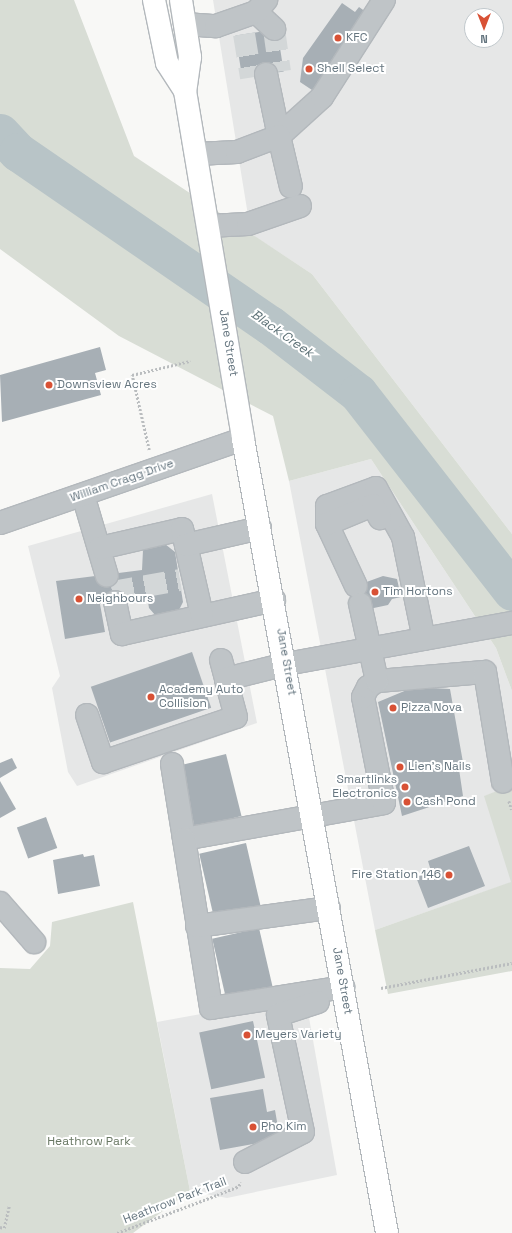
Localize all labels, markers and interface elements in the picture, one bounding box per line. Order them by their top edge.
north arrow [464,8,504,48]
place label: KFC [346,31,367,45]
text: N [480,32,488,46]
marker: KFC [333,33,343,43]
place label: Shell Select [317,62,385,76]
marker: Shell Select [304,64,314,74]
water label: Black Creek [248,307,316,361]
street label: Jane Street [216,308,240,378]
place label: Downsview Acres [57,378,157,392]
marker: Downsview Acres [44,380,54,390]
street label: William Cragg Drive [68,457,176,505]
place label: Tim Hortons [383,585,453,599]
marker: Tim Hortons [370,587,380,597]
place label: Neighbours [87,592,153,606]
marker: Neighbours [74,594,84,604]
street label: Jane Street [273,627,299,697]
place label: Academy Auto Collision [159,683,244,711]
marker: Academy Auto Collision [146,692,156,702]
place label: Pizza Nova [401,701,462,715]
marker: Pizza Nova [388,703,398,713]
place label: Lien's Nails [408,760,471,774]
marker: Lien's Nails [395,762,405,772]
place label: Smartlinks Electronics [332,773,397,801]
marker: Smartlinks Electronics [400,782,410,792]
place label: Cash Pond [415,795,476,809]
marker: Cash Pond [402,797,412,807]
place label: Fire Station 146 [352,868,441,882]
marker: Fire Station 146 [444,870,454,880]
street label: Jane Street [329,946,355,1016]
place label: Meyers Variety [255,1028,342,1042]
marker: Meyers Variety [242,1030,252,1040]
place label: Pho Kim [261,1120,307,1134]
marker: Pho Kim [248,1122,258,1132]
park label: Heathrow Park [47,1135,131,1149]
street label: Heathrow Park Trail [121,1175,229,1227]

